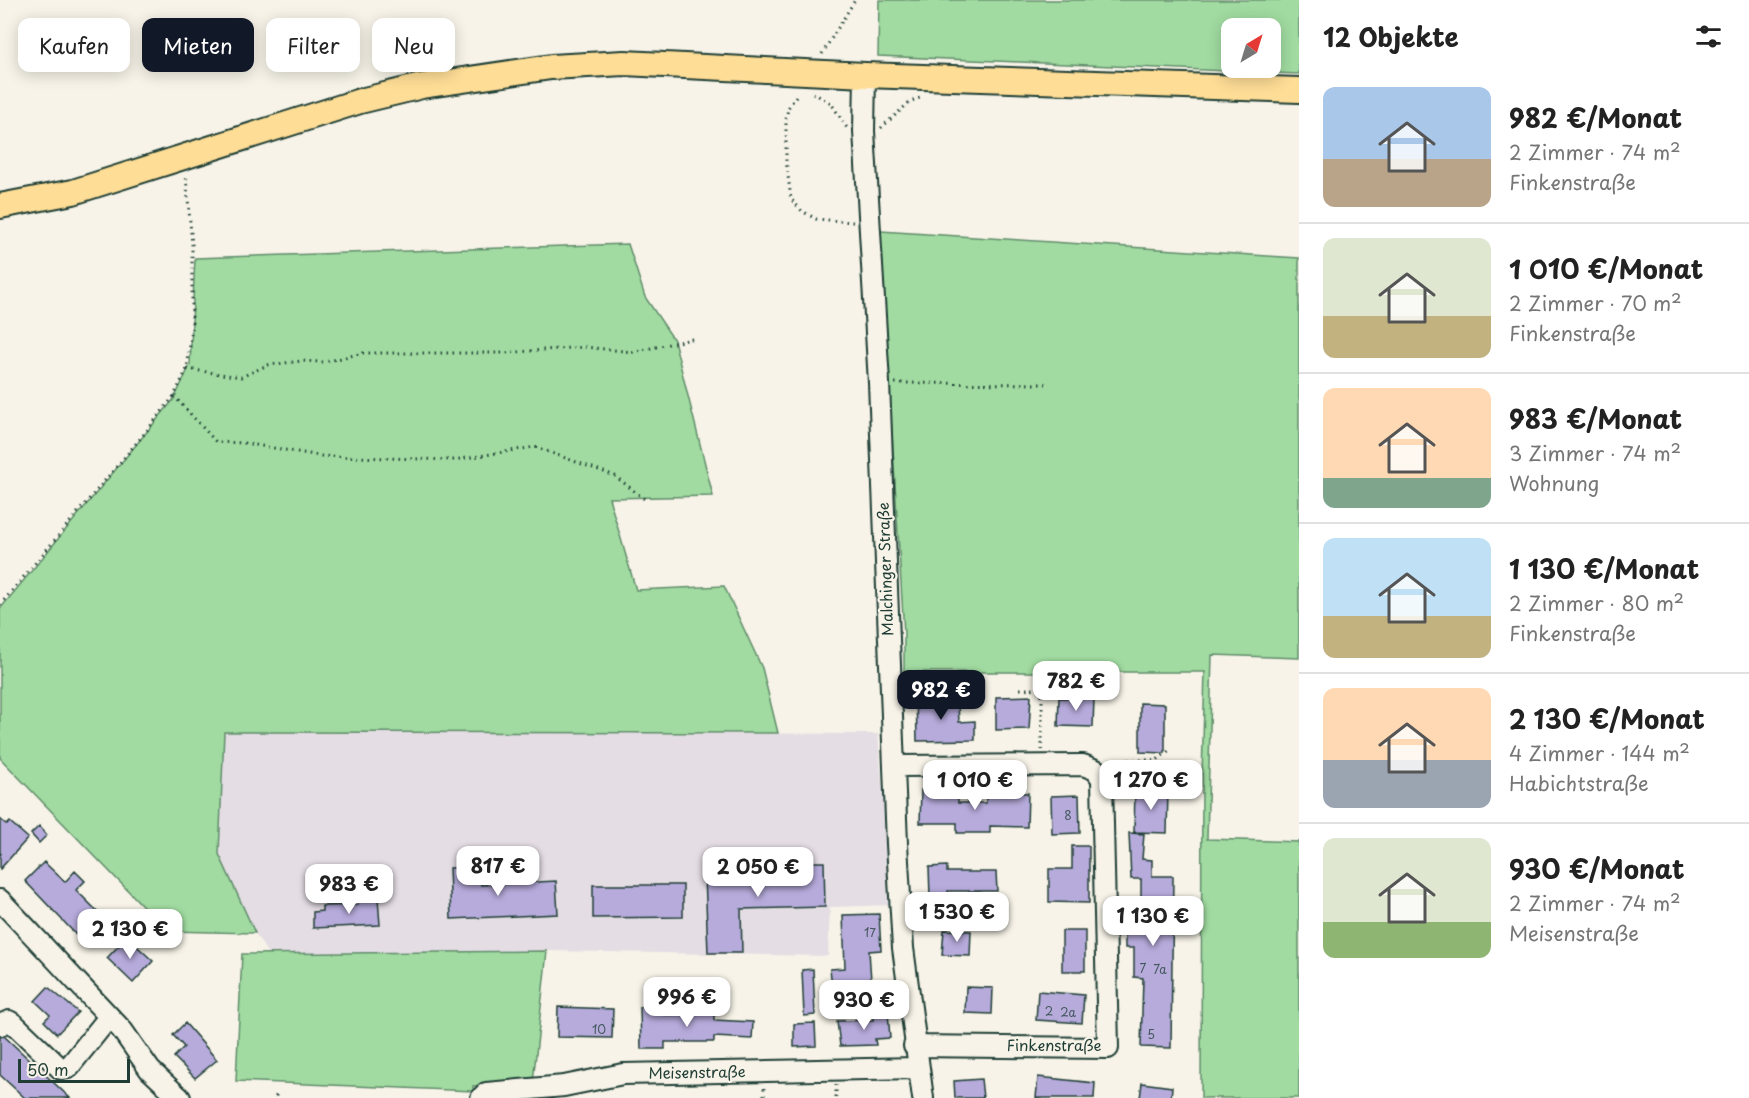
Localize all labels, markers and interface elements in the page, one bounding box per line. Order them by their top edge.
text: 12 Objekte [1323,17,1459,56]
chip: Kaufen [18,18,130,72]
chip: Mieten [142,18,254,72]
chip: Filter [266,18,360,72]
chip: Neu [372,18,455,72]
north arrow [1221,18,1281,78]
map controls [1221,18,1281,78]
icon: filters [1692,20,1725,53]
text: 982 €/Monat [1509,98,1682,137]
icon: home [1371,111,1443,183]
text: 2 Zimmer · 74 m² [1509,137,1681,167]
text: Finkenstraße [1509,167,1636,197]
text: 1 010 €/Monat [1509,249,1703,288]
icon: home [1371,262,1443,334]
text: 2 Zimmer · 70 m² [1509,288,1682,318]
text: Finkenstraße [1509,318,1636,348]
text: 983 €/Monat [1509,399,1682,438]
icon: home [1371,412,1443,484]
text: 3 Zimmer · 74 m² [1509,438,1681,468]
text: Wohnung [1509,468,1599,498]
street label: Malchinger Straße [871,502,898,636]
text: 1 130 €/Monat [1509,549,1699,588]
icon: home [1371,562,1443,634]
text: 2 Zimmer · 80 m² [1509,588,1684,618]
text: Finkenstraße [1509,618,1636,648]
pin: 782 € [1034,661,1118,712]
text: 782 € [1047,665,1105,695]
pin: 982 € [899,670,983,721]
text: 982 € [911,674,971,704]
text: 2 130 €/Monat [1509,699,1705,738]
icon: home [1371,712,1443,784]
text: 4 Zimmer · 144 m² [1509,738,1690,768]
pin: 1 010 € [920,760,1030,811]
pin: 1 270 € [1096,760,1206,811]
text: 1 010 € [937,764,1013,794]
text: 1 270 € [1113,764,1189,794]
text: Habichtstraße [1509,768,1649,798]
house number: 8 [1064,806,1072,824]
pin: 817 € [456,846,540,897]
pin: 2 050 € [703,847,813,898]
text: 930 €/Monat [1509,849,1684,888]
text: 817 € [470,850,526,880]
text: 2 050 € [716,851,800,881]
icon: home [1371,862,1443,934]
pin: 983 € [307,864,391,915]
text: 983 € [319,868,379,898]
text: 2 Zimmer · 74 m² [1509,888,1681,918]
pin: 1 530 € [902,892,1012,943]
text: 1 530 € [919,896,995,926]
pin: 1 130 € [1098,896,1208,947]
text: 1 130 € [1117,900,1189,930]
pin: 2 130 € [75,909,185,960]
text: 2 130 € [91,913,169,943]
text: Meisenstraße [1509,918,1639,948]
house number: 17 [864,923,876,941]
house number: 7 [1140,959,1147,977]
house number: 7a [1153,960,1167,978]
pin: 996 € [645,977,729,1028]
pin: 930 € [822,980,906,1031]
text: 996 € [657,981,717,1011]
text: 930 € [833,984,895,1014]
house number: 2 [1045,1002,1053,1020]
house number: 2a [1060,1003,1076,1021]
house number: 10 [592,1020,606,1038]
house number: 5 [1147,1025,1155,1043]
street label: Finkenstraße [1006,1033,1102,1056]
scale bar [18,1056,130,1084]
text: 50 m [27,1057,68,1081]
street label: Meisenstraße [648,1059,746,1084]

